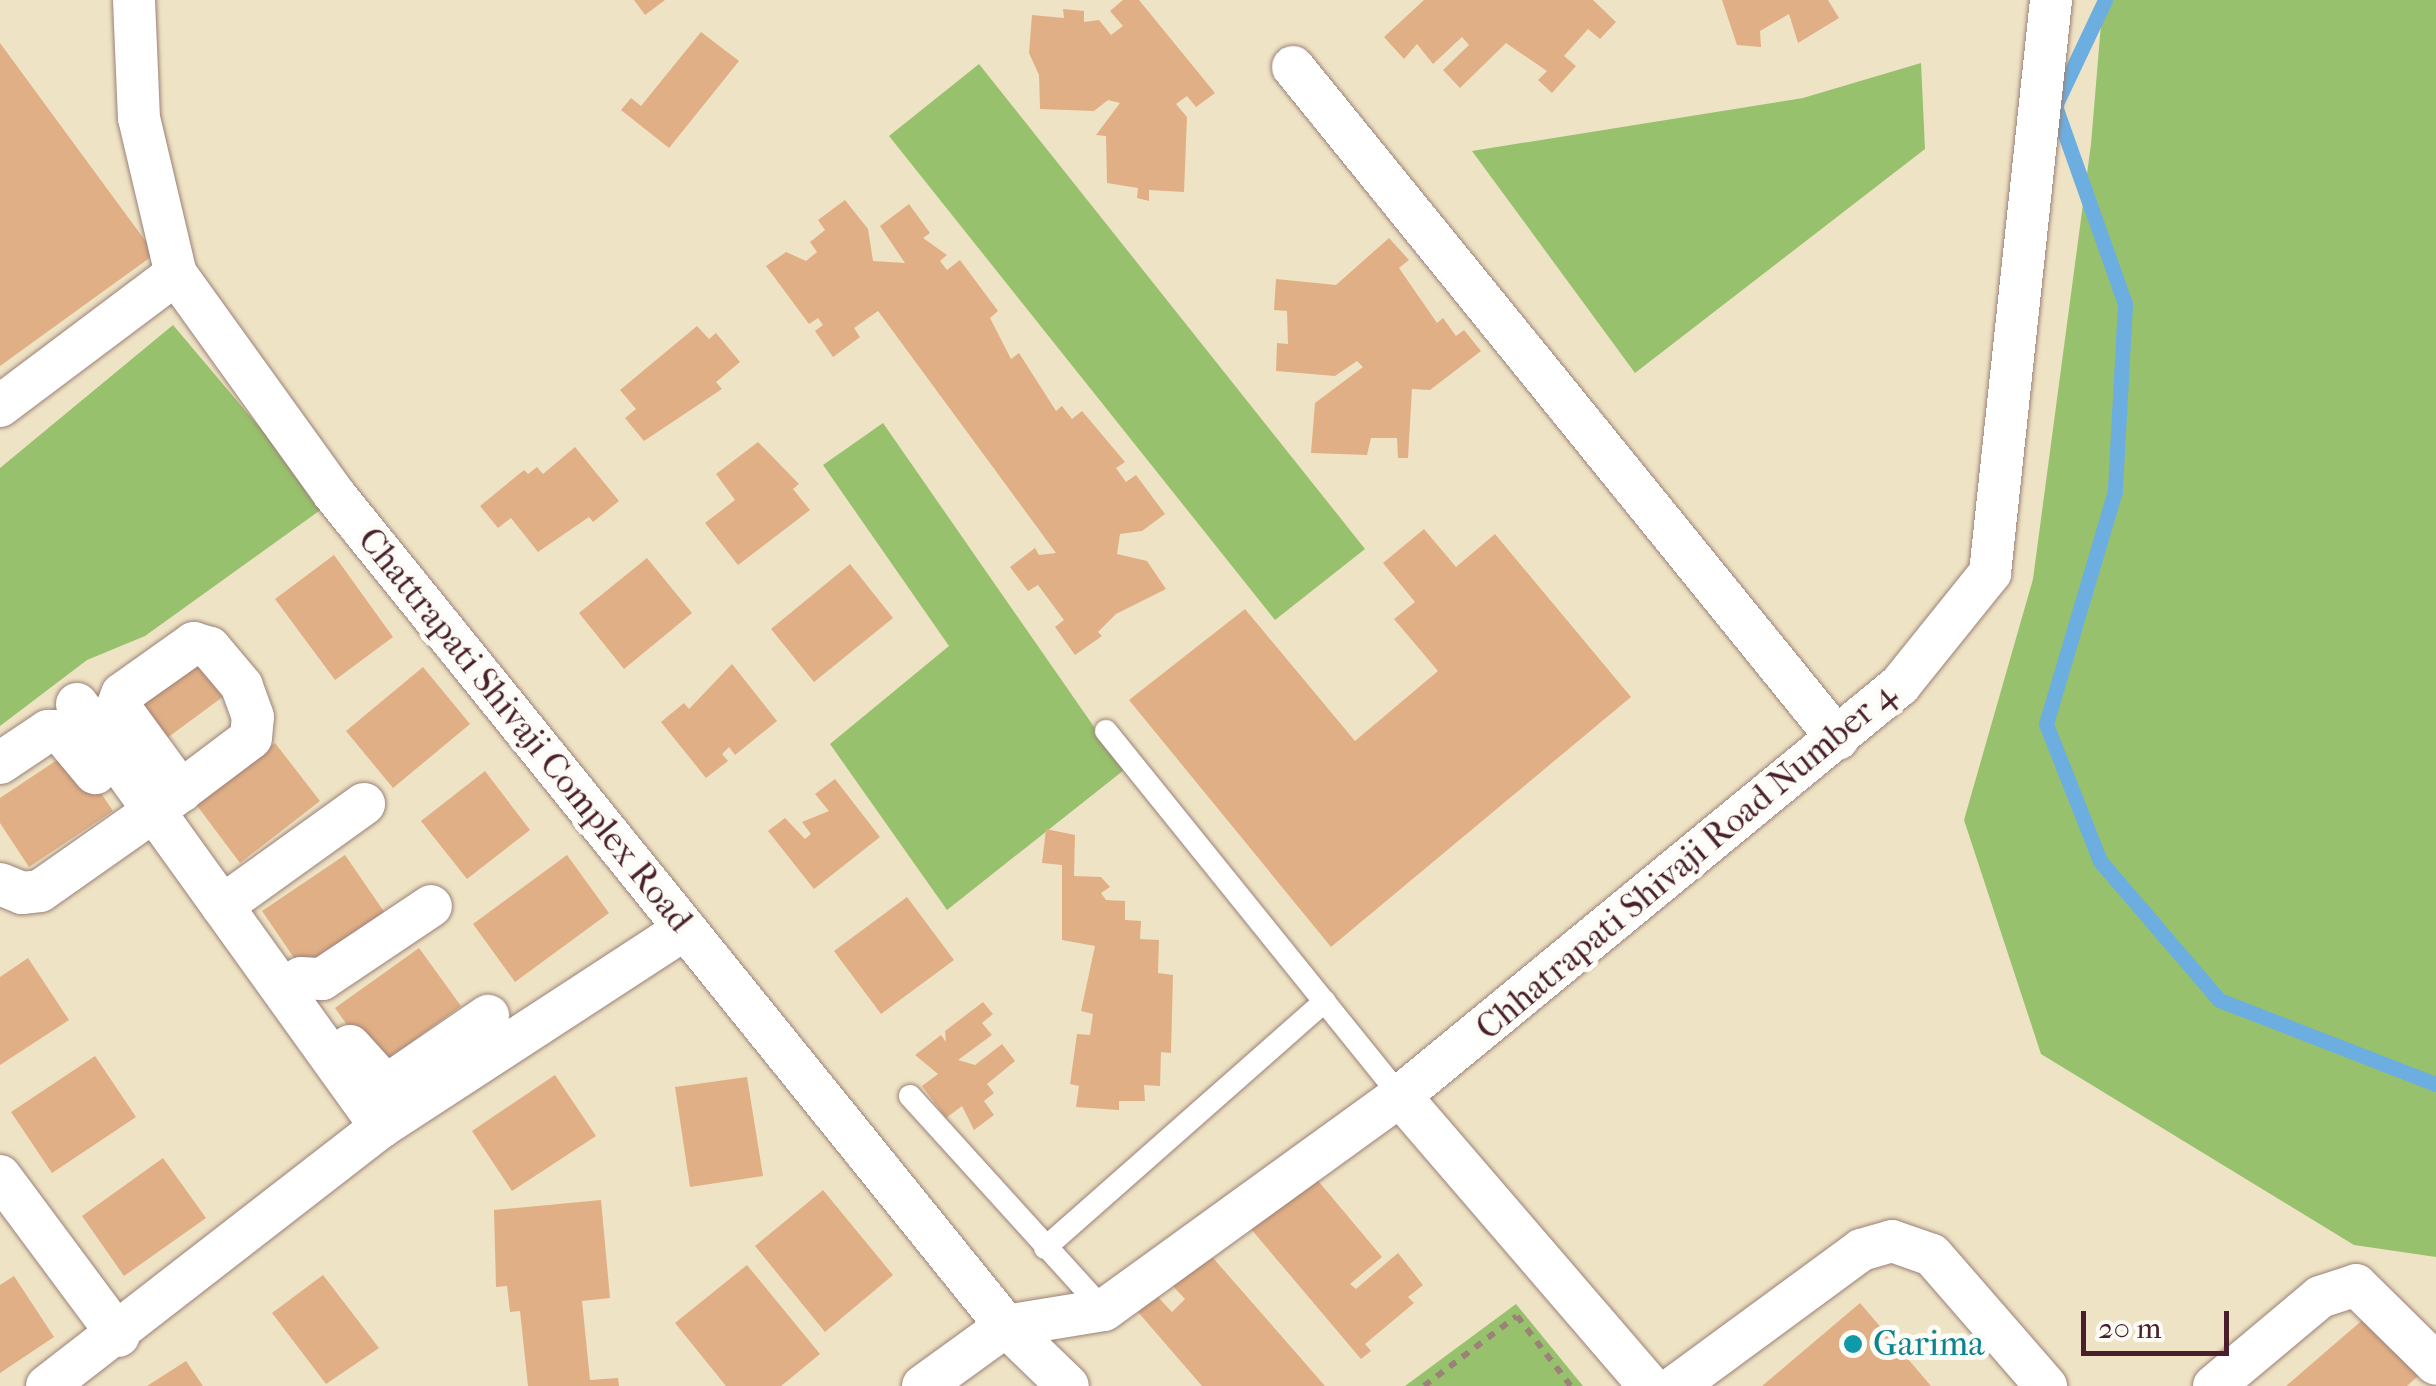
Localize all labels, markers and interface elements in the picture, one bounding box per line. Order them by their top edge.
street label: Chattrapati Shivaji Complex Road [349,520,701,940]
street label: Chhatrapati Shivaji Road Number 4 [1468,673,1904,1049]
scale bar [2086,1291,2234,1353]
text: 20 m [2098,1311,2161,1346]
place label: Garima [1873,1323,1984,1365]
marker: Garima [1842,1333,1864,1355]

